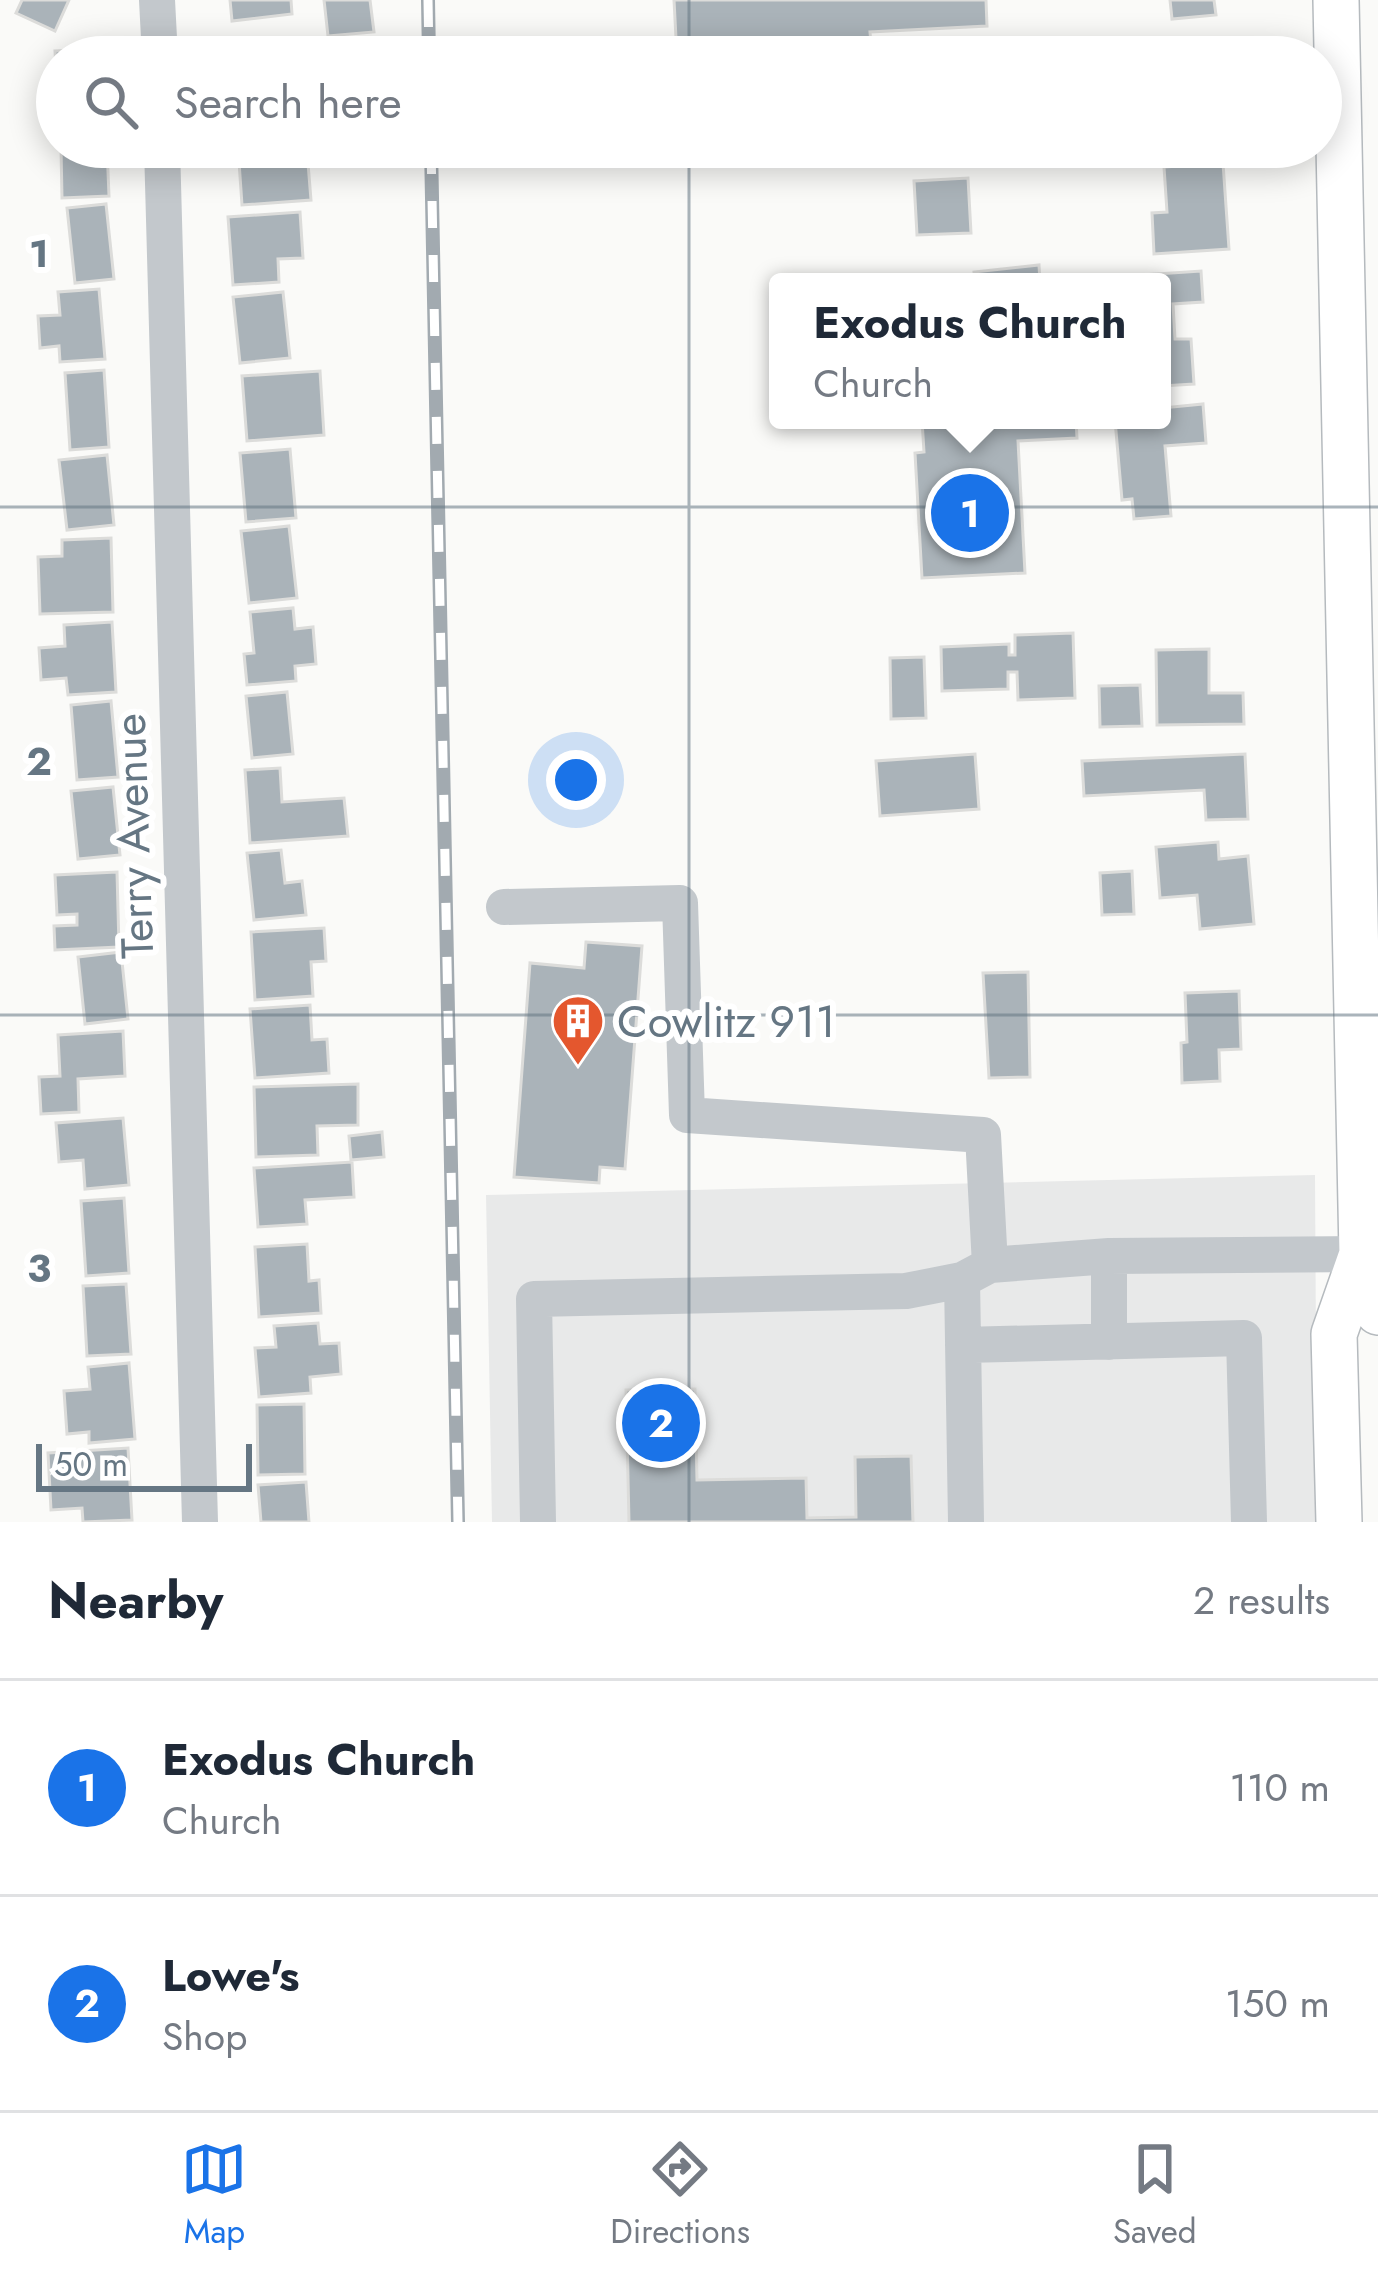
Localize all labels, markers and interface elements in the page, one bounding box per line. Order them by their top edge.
search box [36,36,1342,168]
icon: search [78,69,144,135]
text: Search here [174,70,402,135]
text: 1 [29,225,49,282]
popup [769,273,1171,429]
text: Exodus Church [813,290,1127,355]
text: Church [813,355,933,412]
pin: 1 [931,468,1009,558]
street label: Terry Avenue [97,712,170,960]
text: 2 [26,733,52,790]
your location [546,750,606,810]
place label: Cowlitz 911 [617,989,836,1054]
building icon: Cowlitz 911 [550,993,606,1067]
text: 3 [27,1240,51,1297]
pin: 2 [622,1378,700,1468]
scale bar [36,1438,252,1491]
text: 50 m [54,1441,128,1488]
text: Nearby [48,1563,223,1637]
text: 2 results [1193,1572,1330,1629]
text: Exodus Church [162,1727,475,1792]
text: 1 [77,1759,97,1816]
text: 110 m [1229,1759,1330,1816]
text: Church [162,1792,282,1849]
text: Lowe's [162,1943,299,2008]
text: 2 [74,1975,100,2032]
text: 150 m [1225,1975,1330,2032]
text: Shop [162,2008,247,2065]
tab: Map [181,2136,247,2255]
tab: Directions [610,2136,750,2255]
tab: Saved [1113,2136,1197,2255]

